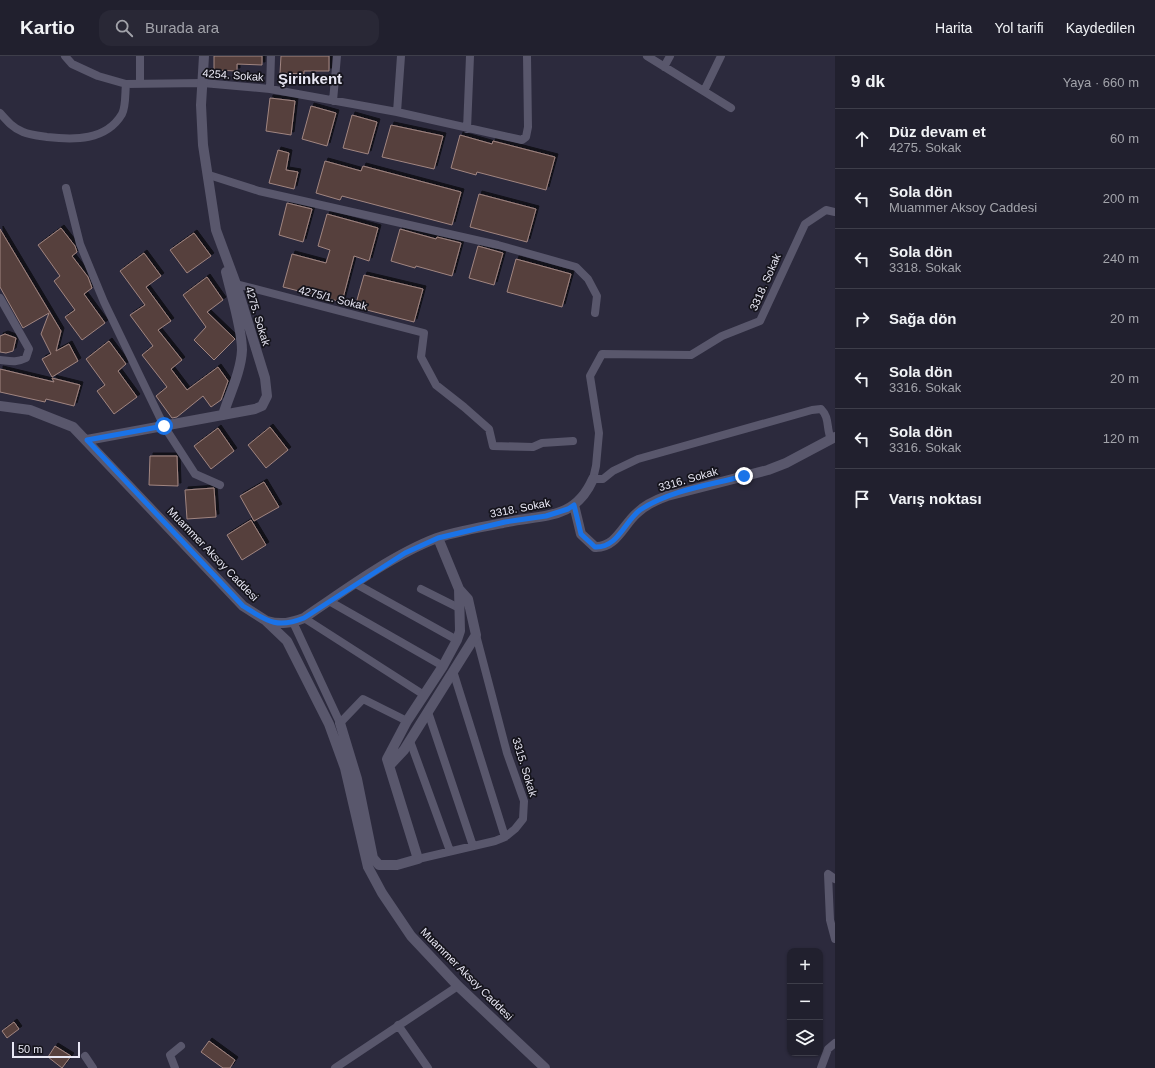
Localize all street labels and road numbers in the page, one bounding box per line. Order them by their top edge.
street label: 4254. Sokak [202,67,264,83]
street label: 3318. Sokak [747,251,783,312]
street label: 4275/1. Sokak [297,284,369,312]
street label: 4275. Sokak [243,285,273,347]
street label: 3316. Sokak [657,465,720,493]
street label: 3318. Sokak [489,496,552,520]
street label: Muammer Aksoy Caddesi [165,505,261,603]
street label: 3315. Sokak [510,736,540,798]
street label: Muammer Aksoy Caddesi [418,925,516,1023]

